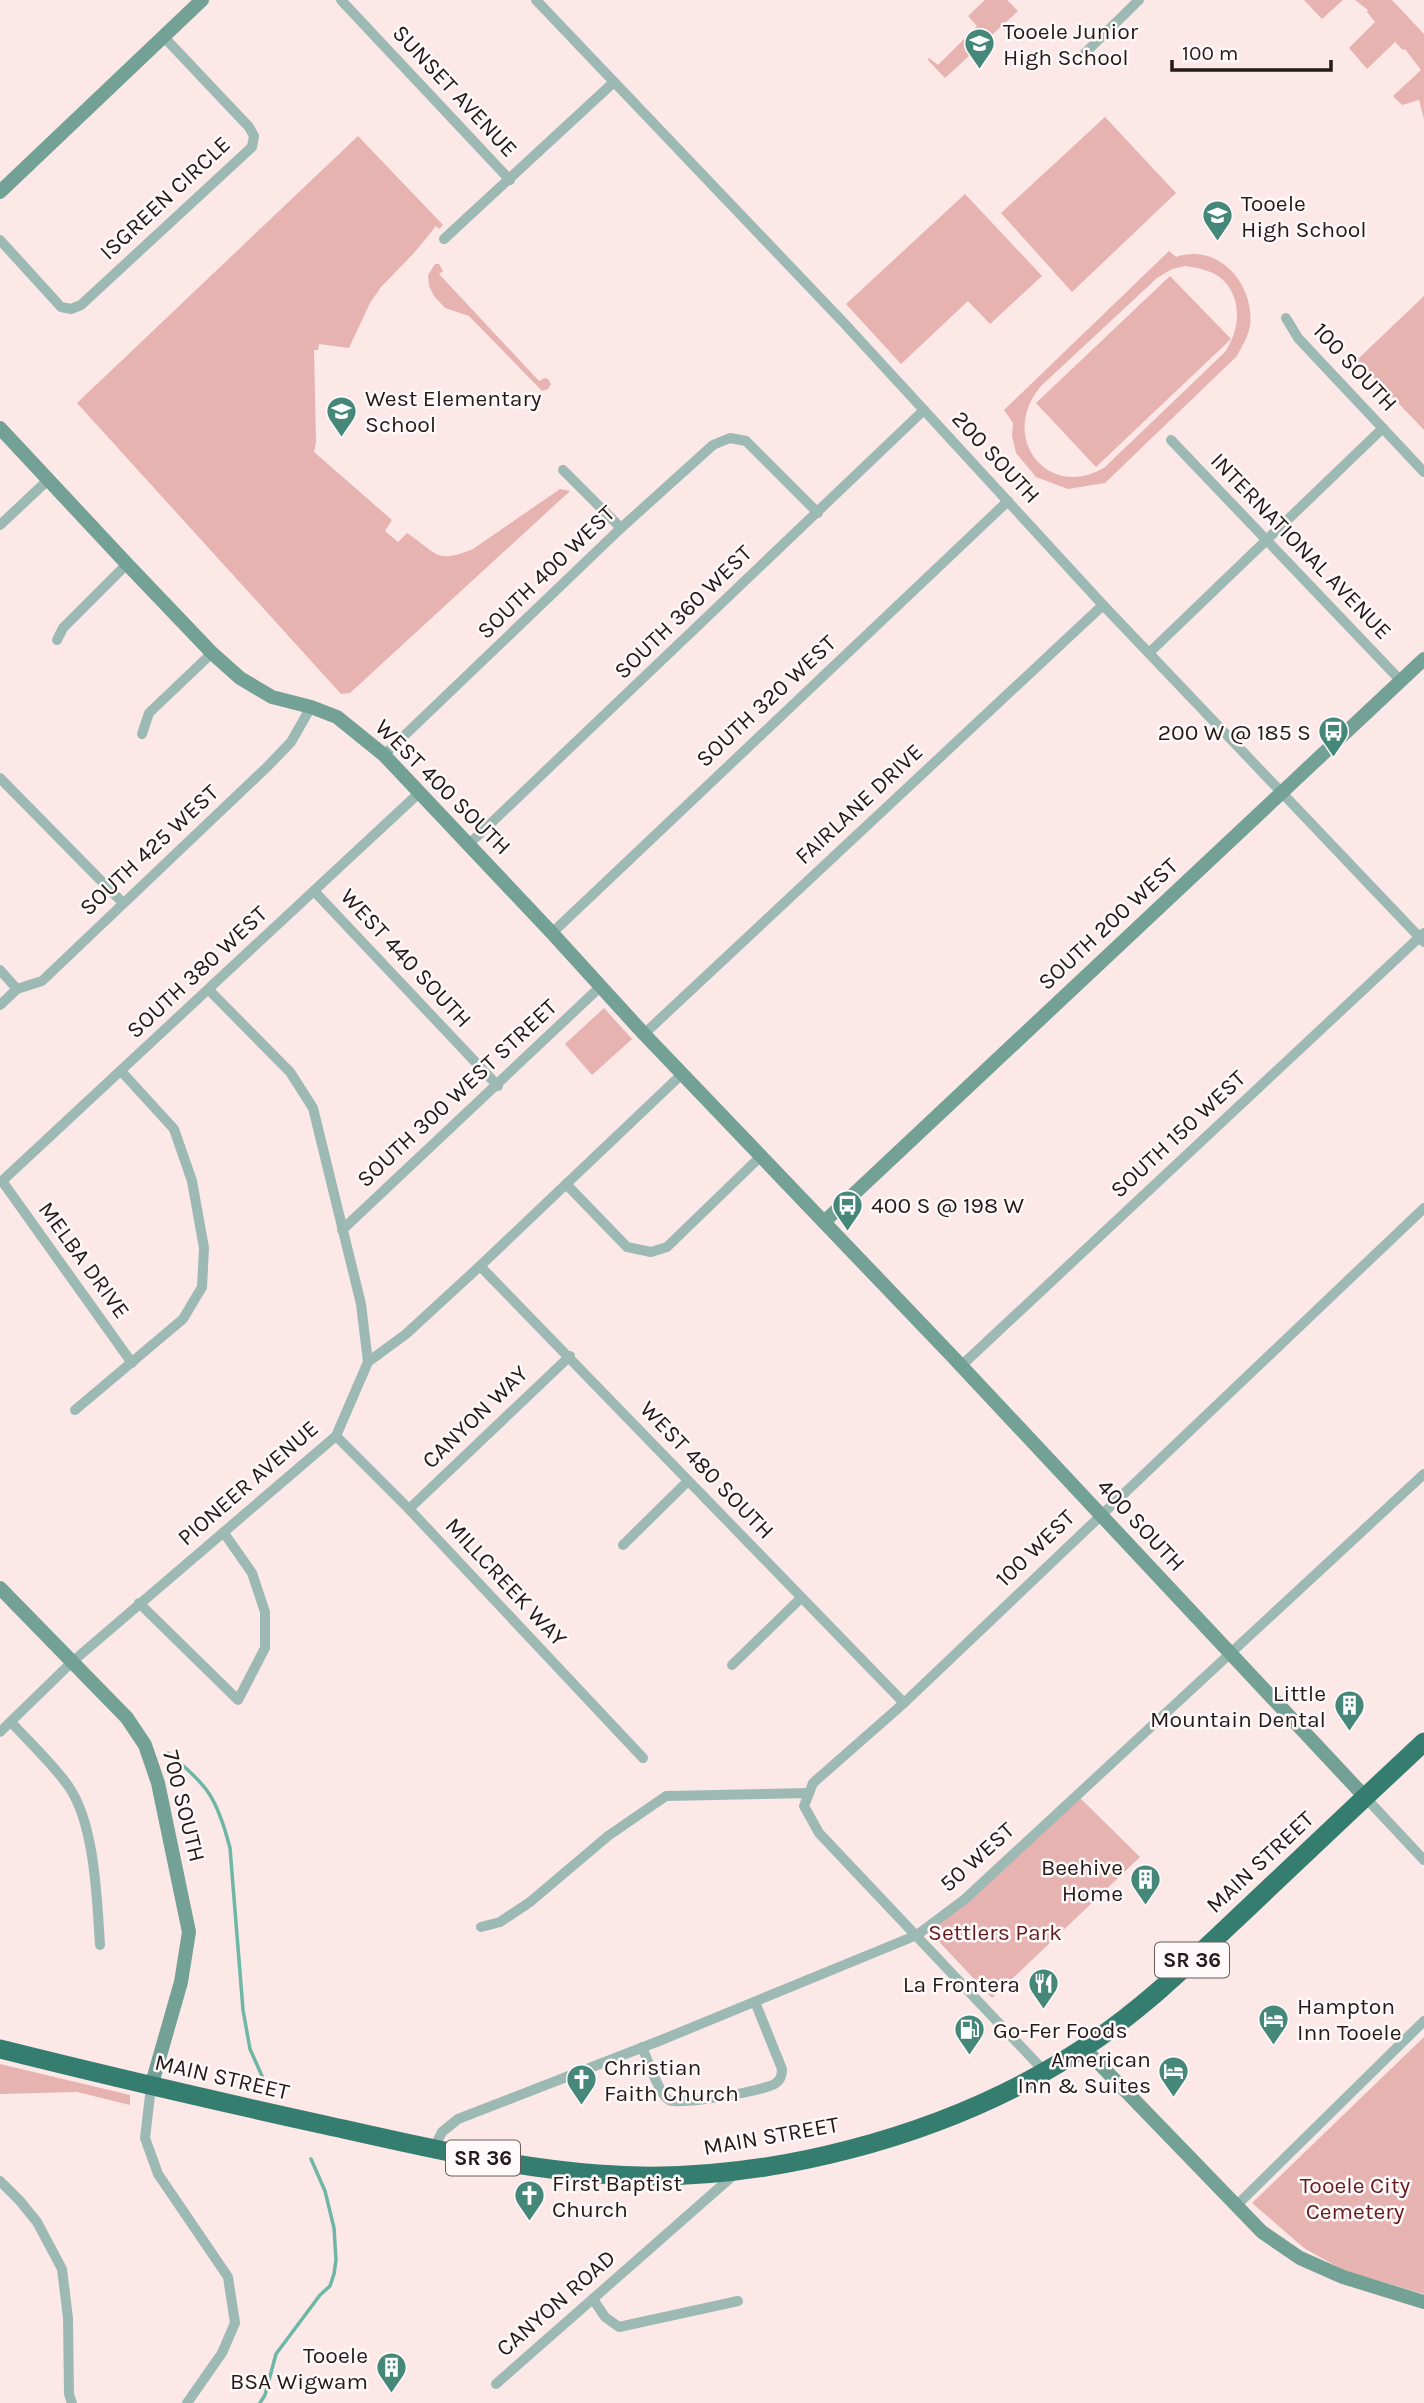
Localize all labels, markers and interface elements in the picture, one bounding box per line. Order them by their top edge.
place label: Tooele Junior High School [1003,18,1139,71]
street label: SUNSET AVENUE [387,19,523,163]
school or university icon: Tooele Junior High School [963,27,997,71]
scale bar [1172,28,1331,72]
text: 100 m [1182,41,1239,65]
street label: ISGREEN CIRCLE [94,131,236,265]
place label: Tooele High School [1241,190,1367,243]
school or university icon: Tooele High School [1201,199,1235,243]
street label: 100 SOUTH [1307,317,1403,417]
place label: West Elementary School [365,385,542,438]
school or university icon: West Elementary School [325,394,359,438]
street label: 200 SOUTH [946,405,1046,509]
street label: INTERNATIONAL AVENUE [1205,447,1397,645]
street label: SOUTH 400 WEST [472,499,621,644]
street label: SOUTH 360 WEST [609,539,758,685]
street label: SOUTH 320 WEST [691,629,842,773]
street label: WEST 400 SOUTH [370,714,516,860]
bus stop icon: 200 W @ 185 S [1317,715,1351,759]
place label: 200 W @ 185 S [1158,719,1311,746]
street label: FAIRLANE DRIVE [790,738,928,870]
street label: SOUTH 425 WEST [74,779,224,921]
street label: SOUTH 200 WEST [1033,852,1184,996]
street label: WEST 440 SOUTH [335,883,477,1033]
street label: SOUTH 380 WEST [121,900,273,1044]
street label: SOUTH 300 WEST STREET [351,993,563,1193]
street label: SOUTH 150 WEST [1105,1064,1251,1203]
bus stop icon: 400 S @ 198 W [831,1188,865,1232]
place label: 400 S @ 198 W [871,1192,1025,1219]
street label: MELBA DRIVE [33,1196,135,1324]
street label: CANYON WAY [417,1360,534,1474]
street label: WEST 480 SOUTH [634,1395,780,1545]
street label: PIONEER AVENUE [172,1415,324,1551]
street label: 400 SOUTH [1091,1473,1191,1577]
street label: 100 WEST [990,1503,1080,1592]
street label: MILLCREEK WAY [440,1512,573,1652]
place label: Little Mountain Dental [1150,1680,1326,1733]
building icon: Little Mountain Dental [1332,1689,1366,1733]
street label: 700 SOUTH [157,1747,211,1865]
street label: MAIN STREET [1201,1805,1320,1919]
street label: 50 WEST [934,1816,1020,1897]
place label: Beehive Home [1041,1854,1123,1907]
building icon: Beehive Home [1129,1863,1163,1907]
park label: Settlers Park [928,1919,1062,1946]
road number: SR 36 [1155,1942,1229,1978]
restaurant icon: La Frontera [1026,1967,1060,2011]
place label: La Frontera [903,1971,1020,1998]
place label: Hampton Inn Tooele [1297,1993,1402,2046]
hotel icon: Hampton Inn Tooele [1257,2002,1291,2046]
fuel station icon: Go-Fer Foods [953,2013,987,2057]
place label: Go-Fer Foods [993,2017,1128,2044]
place label: American Inn & Suites [1018,2046,1151,2099]
street label: MAIN STREET [152,2048,292,2106]
place label: Christian Faith Church [604,2054,739,2107]
hotel icon: American Inn & Suites [1157,2055,1191,2099]
church icon: Christian Faith Church [564,2063,598,2107]
street label: MAIN STREET [701,2111,841,2161]
road number: SR 36 [446,2140,520,2176]
place label: First Baptist Church [552,2170,682,2223]
park label: Tooele City Cemetery [1300,2172,1411,2225]
church icon: First Baptist Church [512,2179,546,2223]
street label: CANYON ROAD [491,2244,621,2362]
place label: Tooele BSA Wigwam [230,2342,368,2395]
building icon: Tooele BSA Wigwam [374,2351,408,2395]

